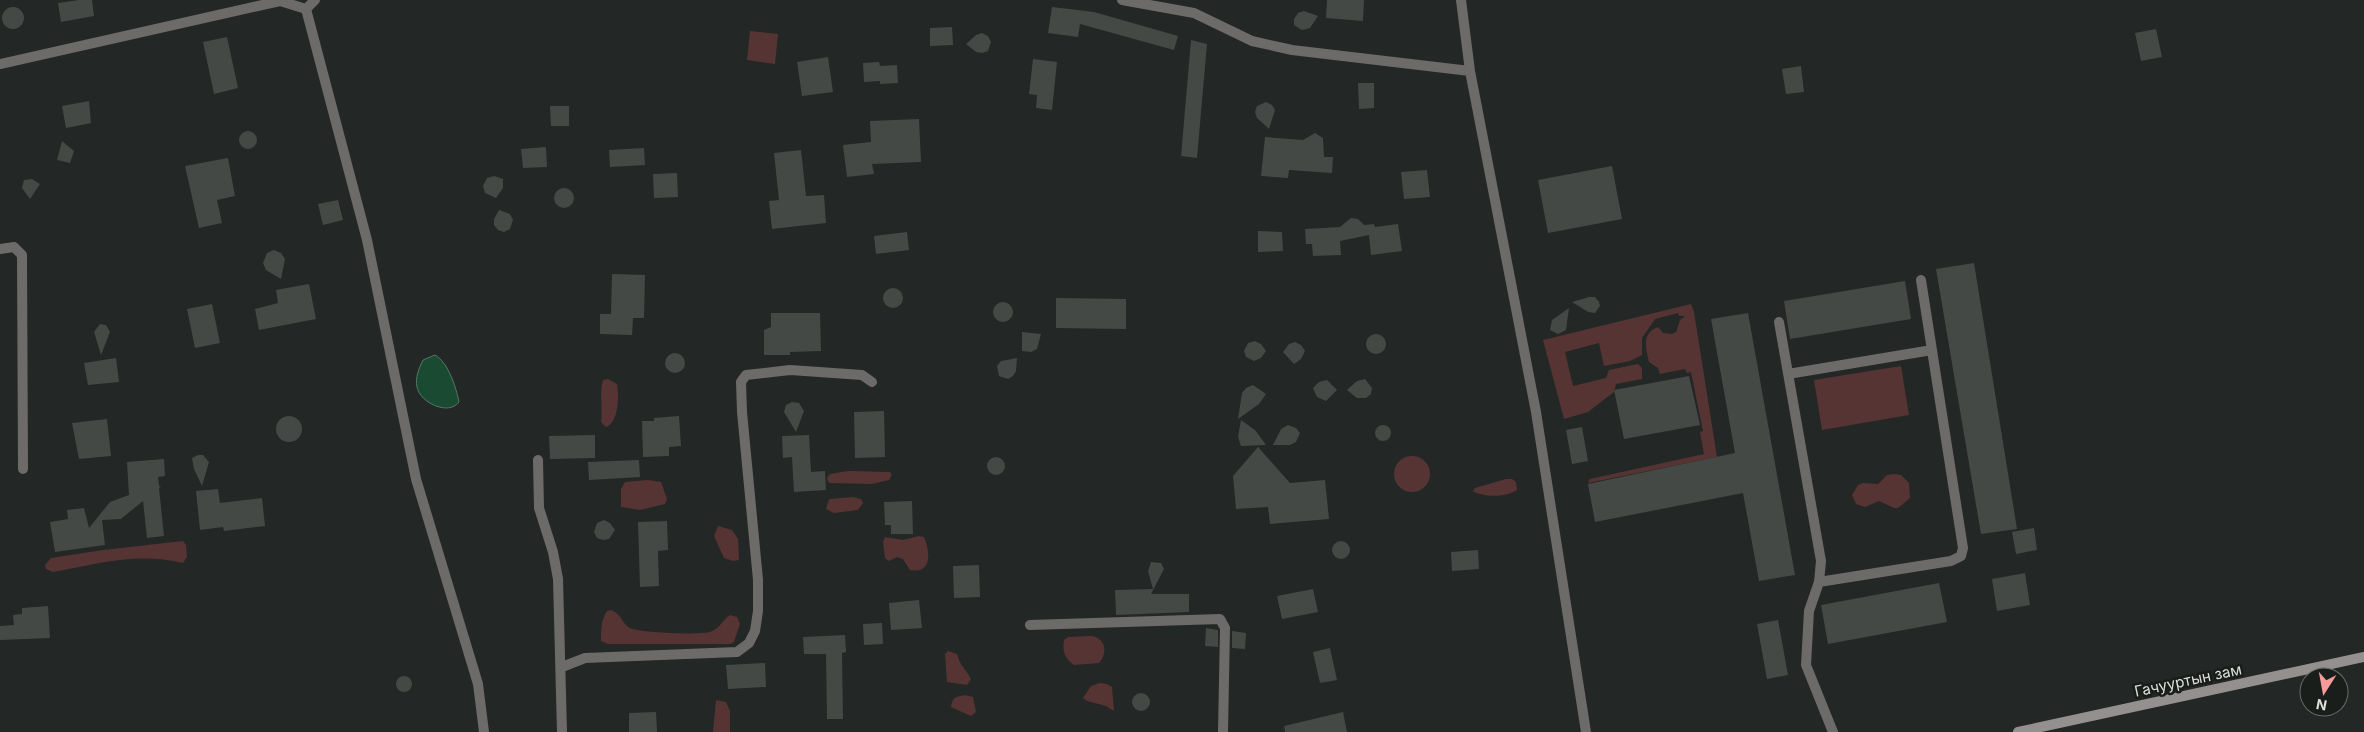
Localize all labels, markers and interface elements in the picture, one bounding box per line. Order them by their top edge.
street label: Гачууртын зам [2133,659,2243,701]
north arrow [2299,667,2349,717]
text: N [2315,696,2328,715]

